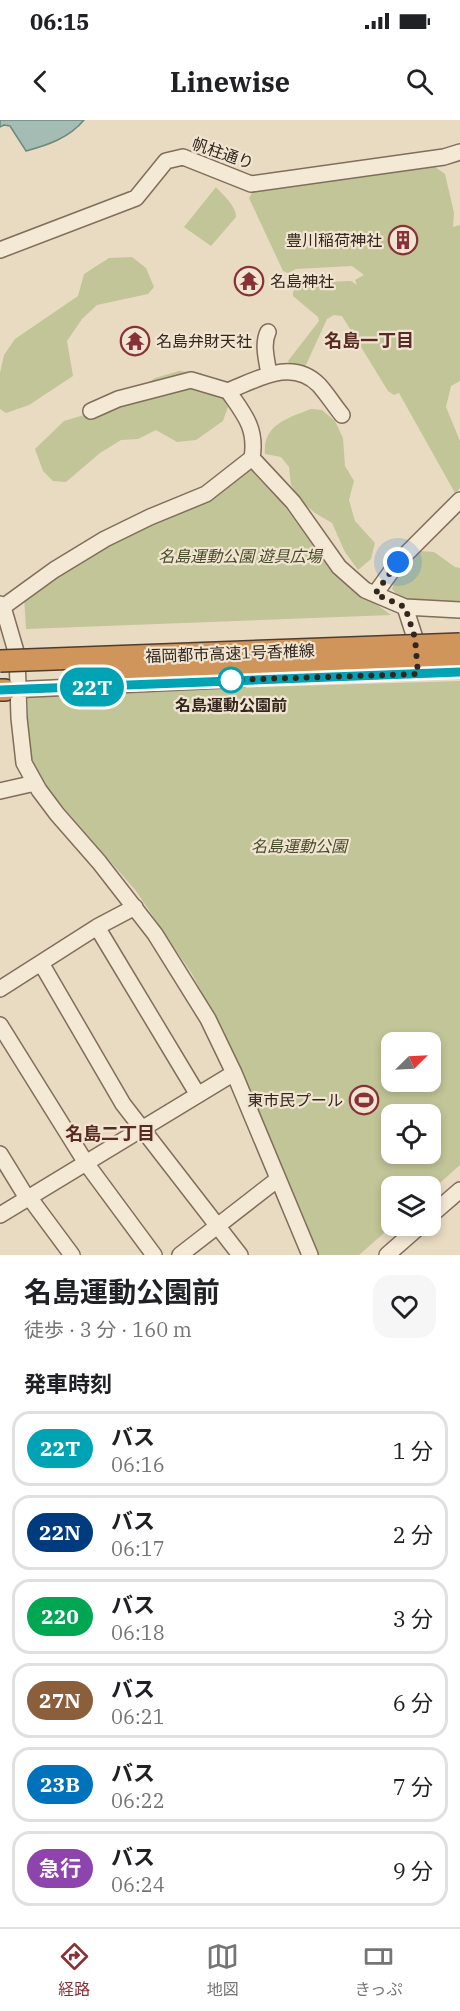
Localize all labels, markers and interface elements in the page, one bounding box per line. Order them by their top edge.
text: 06:15 [30,7,89,36]
text: Linewise [170,64,290,99]
icon: back [24,65,57,98]
icon: search [403,65,436,98]
street label: 帆柱通り [189,133,257,173]
building icon: 豊川稲荷神社 [387,224,419,256]
place label: 豊川稲荷神社 [286,230,382,250]
temple icon: 名島神社 [233,265,265,297]
place label: 名島神社 [270,271,334,291]
temple icon: 名島弁財天社 [119,325,151,357]
district label: 名島一丁目 [324,329,414,352]
place label: 名島弁財天社 [156,331,252,351]
park label: 名島運動公園 遊具広場 [158,546,324,566]
your location [383,547,413,577]
street label: 福岡都市高速1号香椎線 [145,640,315,666]
marker: 名島運動公園前 [218,667,244,693]
line badge: 22T [58,668,127,706]
text: 22T [72,673,112,701]
place label: 名島運動公園前 [175,695,287,715]
park label: 名島運動公園 [251,836,349,856]
north arrow [381,1032,441,1092]
map controls [381,1032,441,1236]
sports icon: 東市民プール [348,1084,380,1116]
place label: 東市民プール [247,1090,343,1110]
button: locate [381,1104,441,1164]
district label: 名島二丁目 [65,1122,155,1145]
button: layers [381,1176,441,1236]
text: 名島運動公園前 [24,1273,220,1310]
button: heart [373,1275,436,1338]
text: 徒歩 · 3 分 · 160 m [24,1316,192,1343]
text: 発車時刻 [24,1369,112,1398]
text: バス [111,1422,155,1451]
text: 22T [40,1434,80,1462]
text: 1 分 [393,1436,433,1465]
text: 06:16 [111,1451,165,1478]
text: バス [111,1506,155,1535]
text: 22N [39,1518,81,1546]
text: 2 分 [393,1520,433,1549]
text: 06:17 [111,1535,165,1562]
text: バス [111,1590,155,1619]
text: 220 [41,1602,79,1630]
text: 3 分 [393,1604,433,1633]
text: 06:18 [111,1619,165,1646]
text: バス [111,1674,155,1703]
text: 27N [39,1686,81,1714]
text: 6 分 [393,1688,433,1717]
text: 06:21 [111,1703,165,1730]
text: バス [111,1758,155,1787]
text: 23B [40,1770,80,1798]
text: 7 分 [393,1772,433,1801]
text: 06:22 [111,1787,165,1814]
text: バス [111,1842,155,1871]
text: 急行 [39,1854,81,1882]
text: 9 分 [393,1856,433,1885]
text: 06:24 [111,1871,165,1898]
tab: 経路 [58,1940,91,2000]
tab: 地図 [206,1940,239,2000]
tab: きっぷ [355,1940,402,2000]

